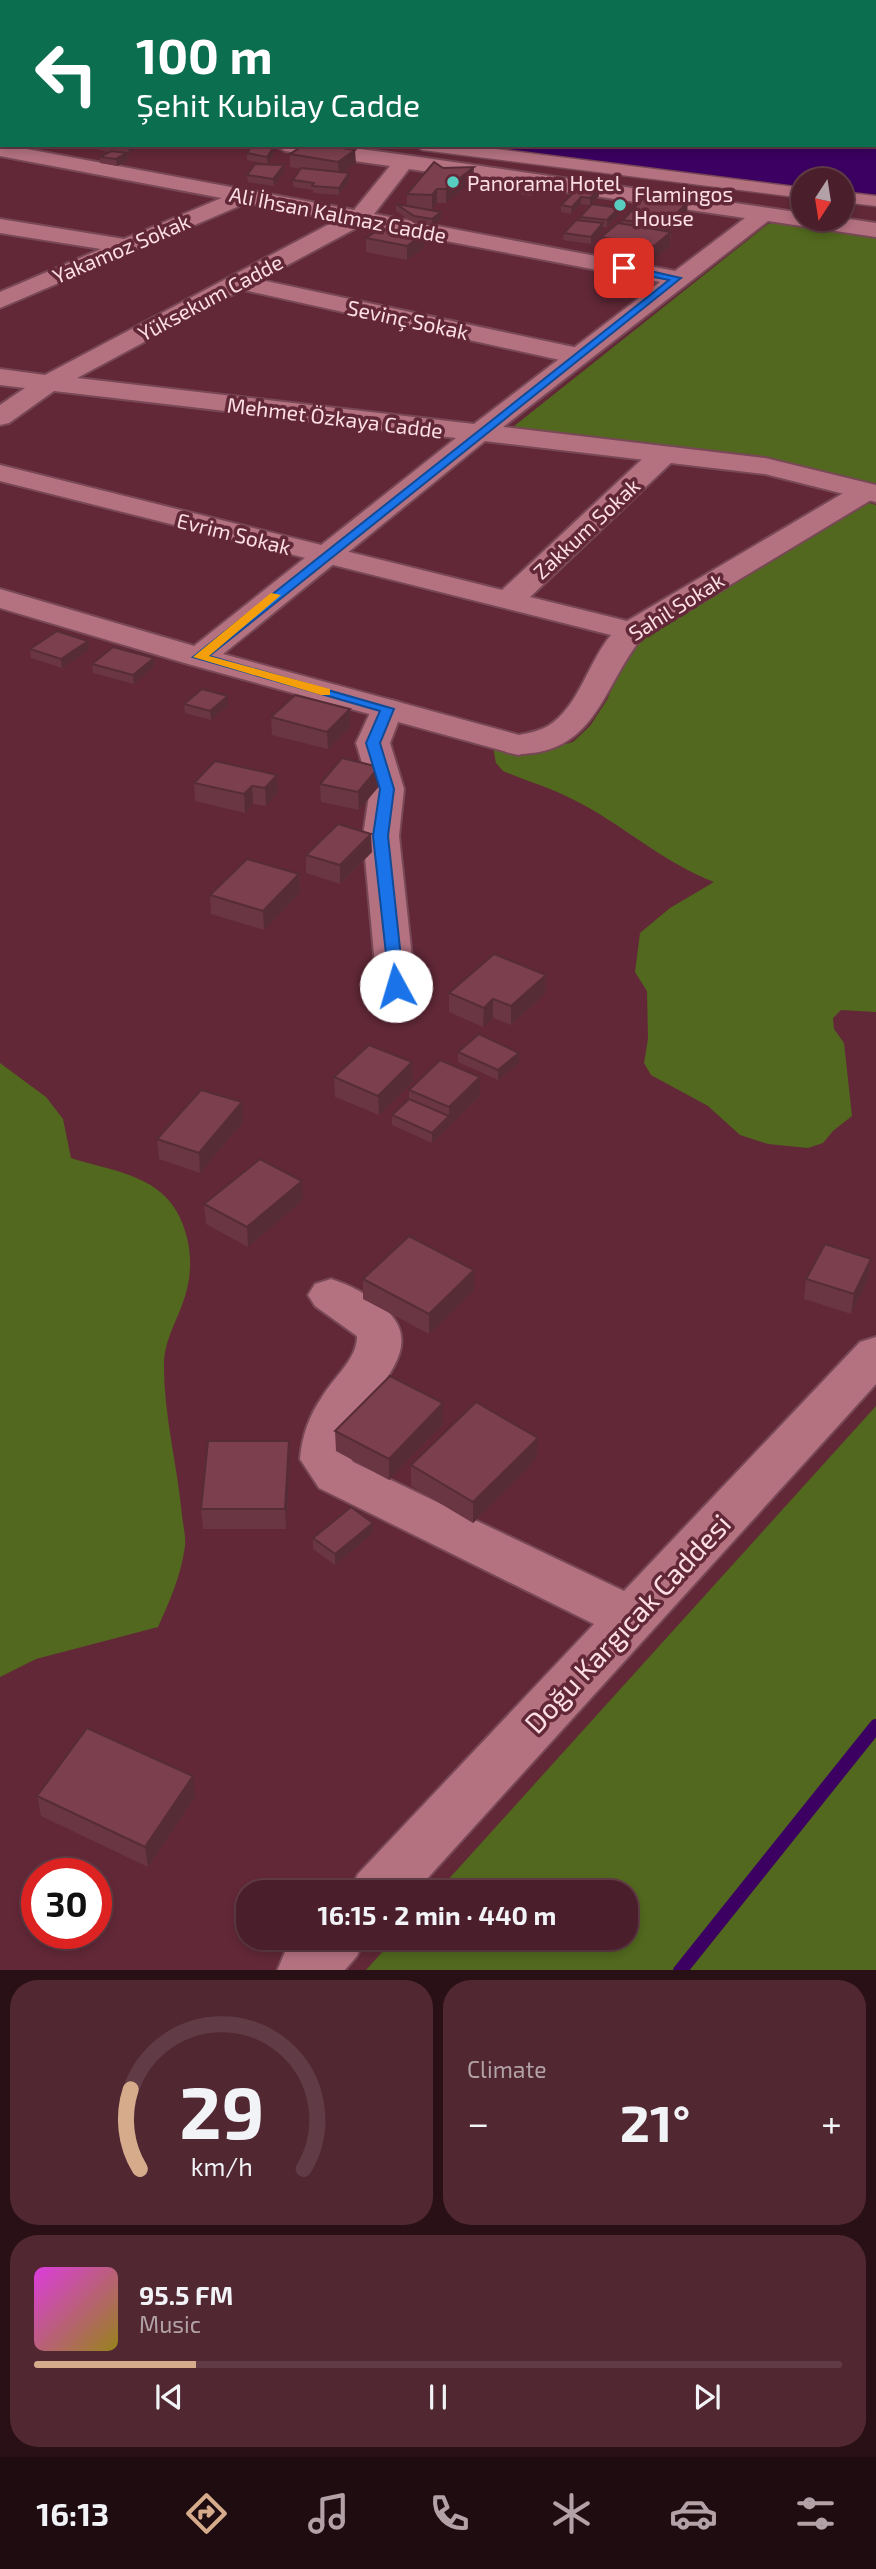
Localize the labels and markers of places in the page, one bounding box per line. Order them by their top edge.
place label: Panorama Hotel [467,170,622,195]
marker: Panorama Hotel [445,174,461,190]
place label: Flamingos House [634,181,733,230]
marker: Flamingos House [612,197,628,213]
pin [594,238,654,298]

